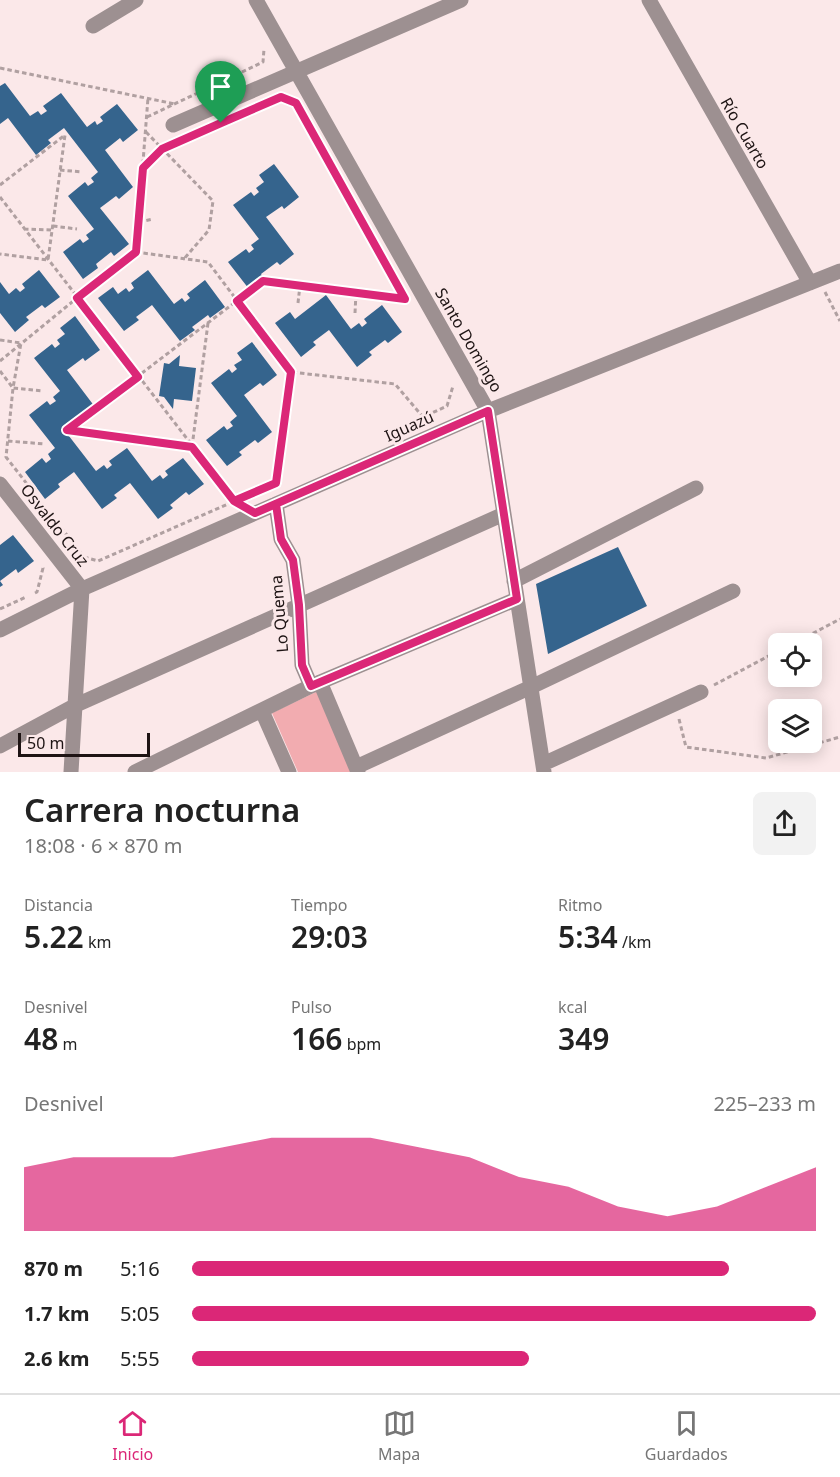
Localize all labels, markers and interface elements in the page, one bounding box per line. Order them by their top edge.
pin [195,61,246,123]
icon: arrive [204,70,237,103]
street label: Río Cuarto [716,93,774,173]
street label: Santo Domingo [430,284,508,396]
street label: Iguazú [381,405,437,447]
street label: Osvaldo Cruz [16,479,94,571]
street label: Lo Quema [265,574,293,654]
map controls [768,633,822,753]
button: locate [768,633,822,687]
button: layers [768,699,822,753]
scale bar [18,730,150,758]
text: 50 m [27,732,64,754]
text: Carrera nocturna [24,787,300,832]
button: share [753,792,816,855]
text: 18:08 · 6 × 870 m [24,832,182,859]
text: Distancia [24,894,93,916]
text: Tiempo [291,894,348,916]
text: Ritmo [558,894,603,916]
text: 5.22 [24,916,84,957]
text: 29:03 [291,916,368,957]
text: 5:34 [558,916,618,957]
text: km [84,931,111,953]
text: /km [618,931,651,953]
text: Desnivel [24,996,88,1018]
text: Pulso [291,996,332,1018]
text: kcal [558,996,587,1018]
text: 48 [24,1018,58,1059]
text: 166 [291,1018,342,1059]
text: 349 [558,1018,609,1059]
text: m [58,1033,77,1055]
text: bpm [342,1033,381,1055]
text: Desnivel [24,1090,104,1117]
text: 225–233 m [713,1090,816,1117]
text: 870 m [24,1255,83,1282]
text: 5:16 [120,1255,160,1282]
text: 1.7 km [24,1300,90,1327]
text: 5:05 [120,1300,160,1327]
text: 2.6 km [24,1345,90,1372]
text: 5:55 [120,1345,160,1372]
tab: Inicio [112,1407,153,1465]
tab: Mapa [378,1407,420,1465]
tab: Guardados [645,1407,728,1465]

